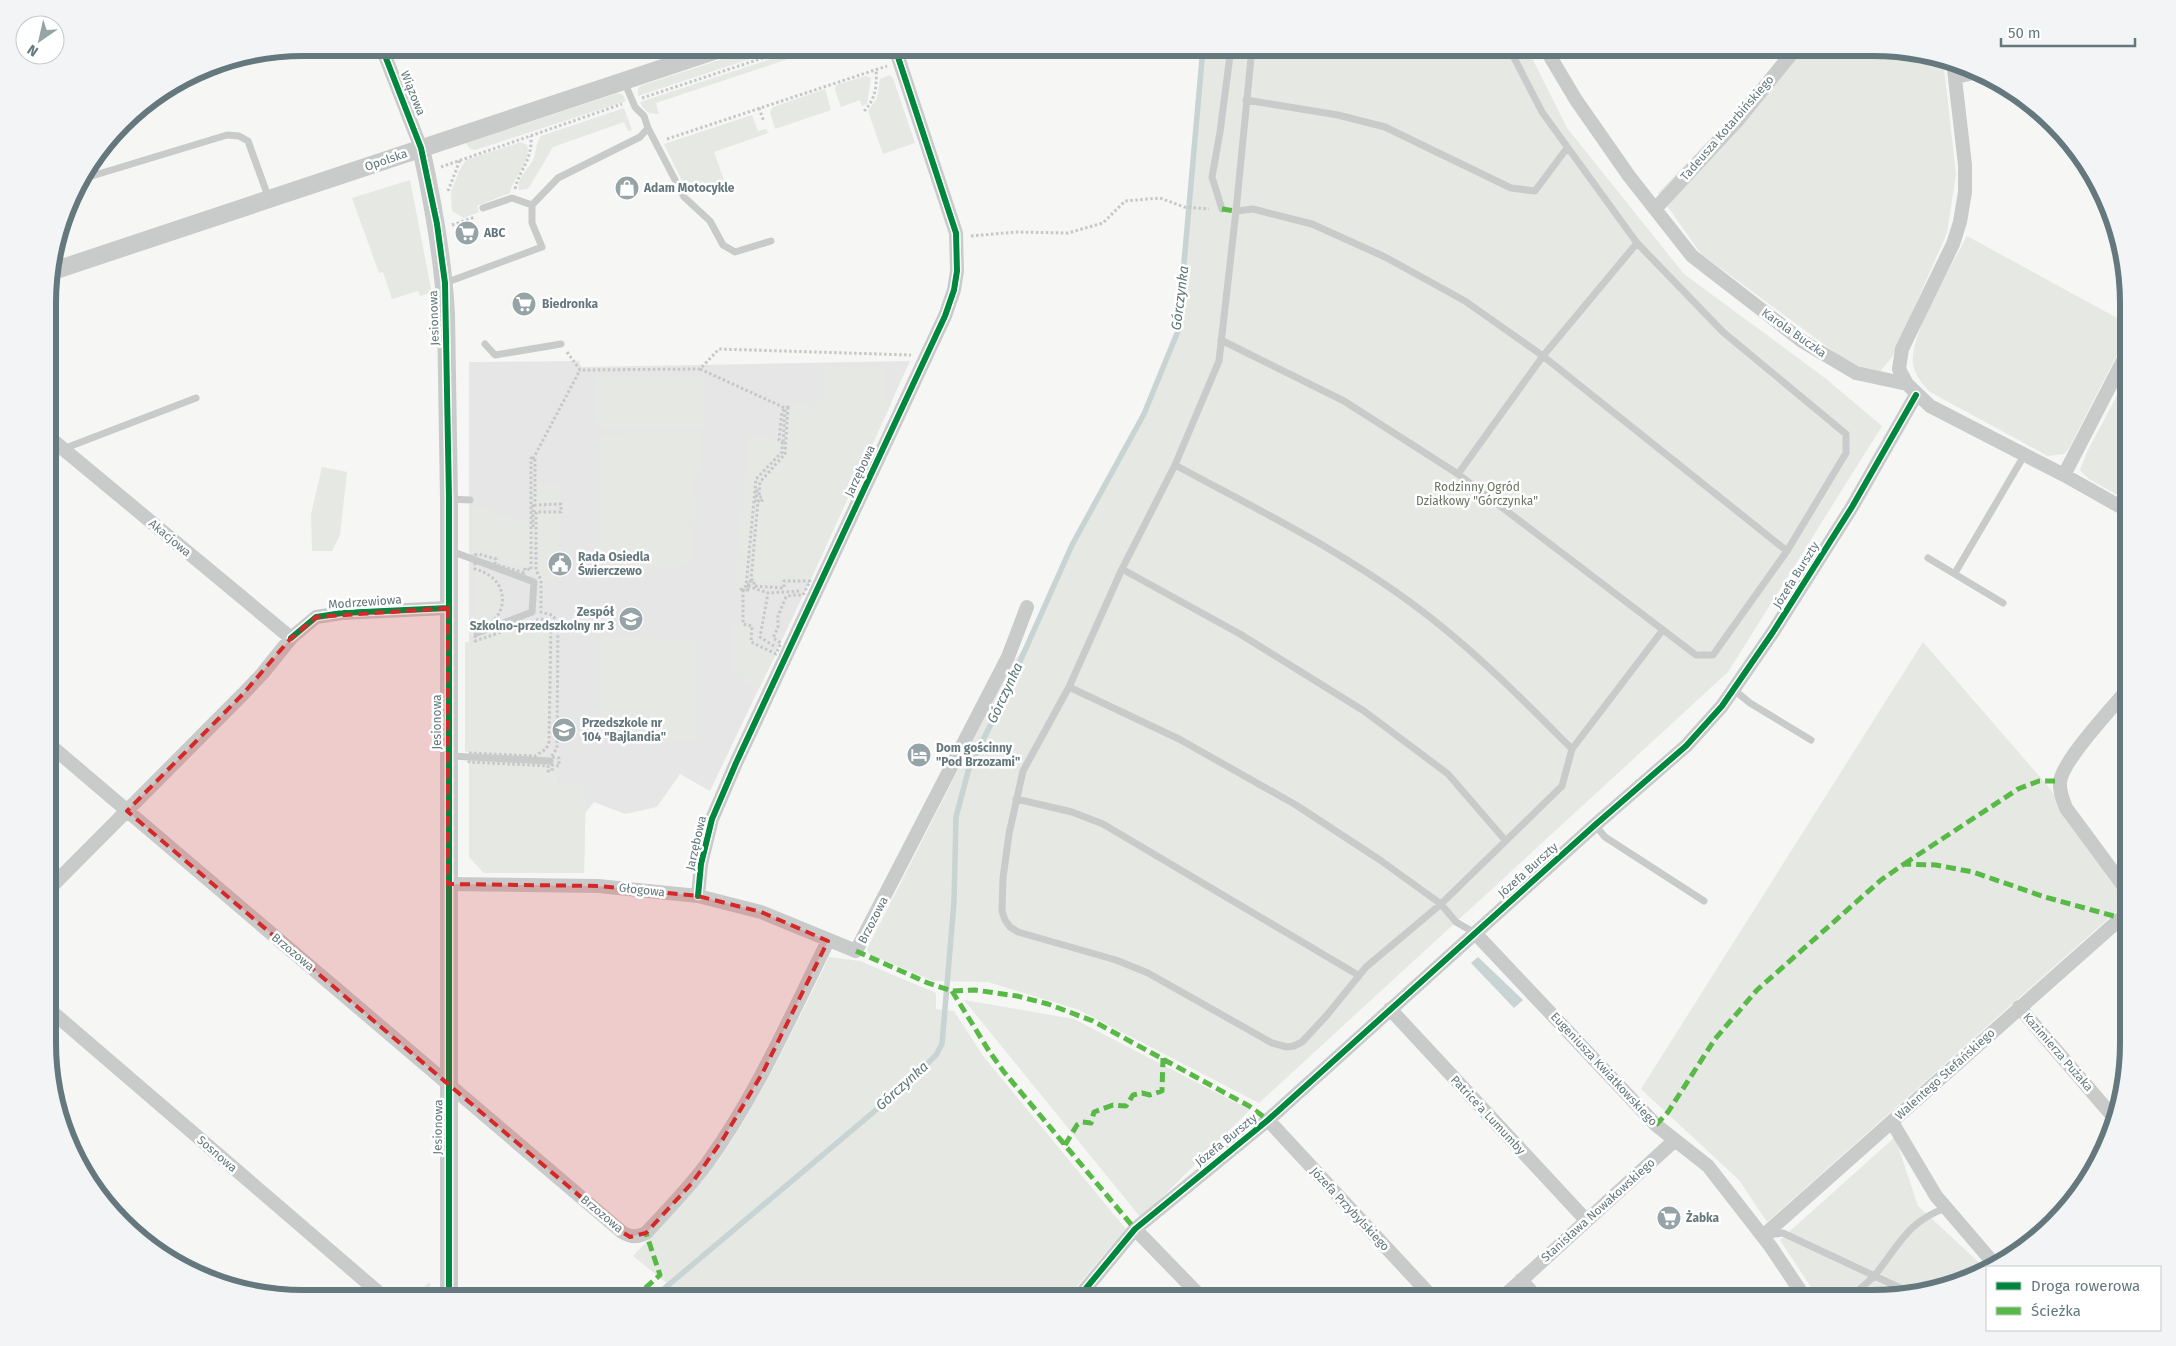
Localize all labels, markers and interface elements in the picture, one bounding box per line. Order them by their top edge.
north arrow [15,15,65,65]
scale bar [2001,15,2135,47]
text: 50 m [2008,24,2041,42]
text: N [24,41,42,60]
street label: Wiązowa [398,69,428,117]
street label: Tadeusza Kotarbińskiego [1677,73,1777,183]
street label: Opolska [363,146,409,174]
shop icon: Adam Motocykle [614,175,640,201]
place label: Adam Motocykle [643,181,735,195]
supermarket icon: ABC [454,220,480,246]
place label: ABC [483,226,505,240]
water label: Górczynka [1168,265,1192,331]
street label: Jesionowa [426,290,442,346]
supermarket icon: Biedronka [511,291,537,317]
place label: Biedronka [542,297,598,311]
street label: Karola Buczka [1759,306,1829,360]
street label: Jarzębowa [842,443,878,499]
park label: Rodzinny Ogród Działkowy "Górczynka" [1416,480,1538,508]
street label: Akacjowa [146,516,194,560]
street label: Józefa Burszty [1770,539,1822,611]
place label: Rada Osiedla Świerczewo [578,550,650,578]
public building icon: Rada Osiedla Świerczewo [547,551,573,577]
street label: Modrzewiowa [328,592,402,612]
place label: Zespół Szkolno-przedszkolny nr 3 [470,605,615,633]
school or university icon: Zespół Szkolno-przedszkolny nr 3 [618,606,644,632]
water label: Górczynka [984,660,1026,726]
street label: Jesionowa [430,694,444,750]
place label: Przedszkole nr 104 "Bajlandia" [582,716,666,744]
school or university icon: Przedszkole nr 104 "Bajlandia" [551,717,577,743]
place label: Dom gościnny "Pod Brzozami" [936,741,1020,769]
hotel icon: Dom gościnny "Pod Brzozami" [906,742,932,768]
street label: Jarzębowa [683,814,709,872]
street label: Józefa Burszty [1495,839,1561,900]
street label: Głogowa [618,881,666,899]
street label: Brzozowa [855,894,891,946]
street label: Brzozowa [269,930,317,974]
street label: Eugeniusza Kwiatkowskiego [1548,1009,1660,1129]
street label: Kazimierza Pużaka [2020,1010,2096,1094]
street label: Walentego Stefańskiego [1892,1026,1998,1122]
water label: Górczynka [872,1058,932,1114]
street label: Patrice'a Lumumby [1448,1073,1528,1157]
street label: Jesionowa [431,1099,445,1155]
street label: Józefa Burszty [1192,1111,1260,1169]
street label: Sosnowa [194,1133,240,1175]
street label: Stanisława Nowakowskiego [1538,1155,1658,1265]
street label: Józefa Przybylskiego [1308,1164,1392,1254]
street label: Brzozowa [578,1192,626,1236]
supermarket icon: Żabka [1656,1205,1682,1231]
place label: Żabka [1686,1210,1720,1225]
legend [1986,1266,2161,1331]
text: Droga rowerowa [2031,1277,2140,1295]
text: Ścieżka [2031,1302,2081,1320]

